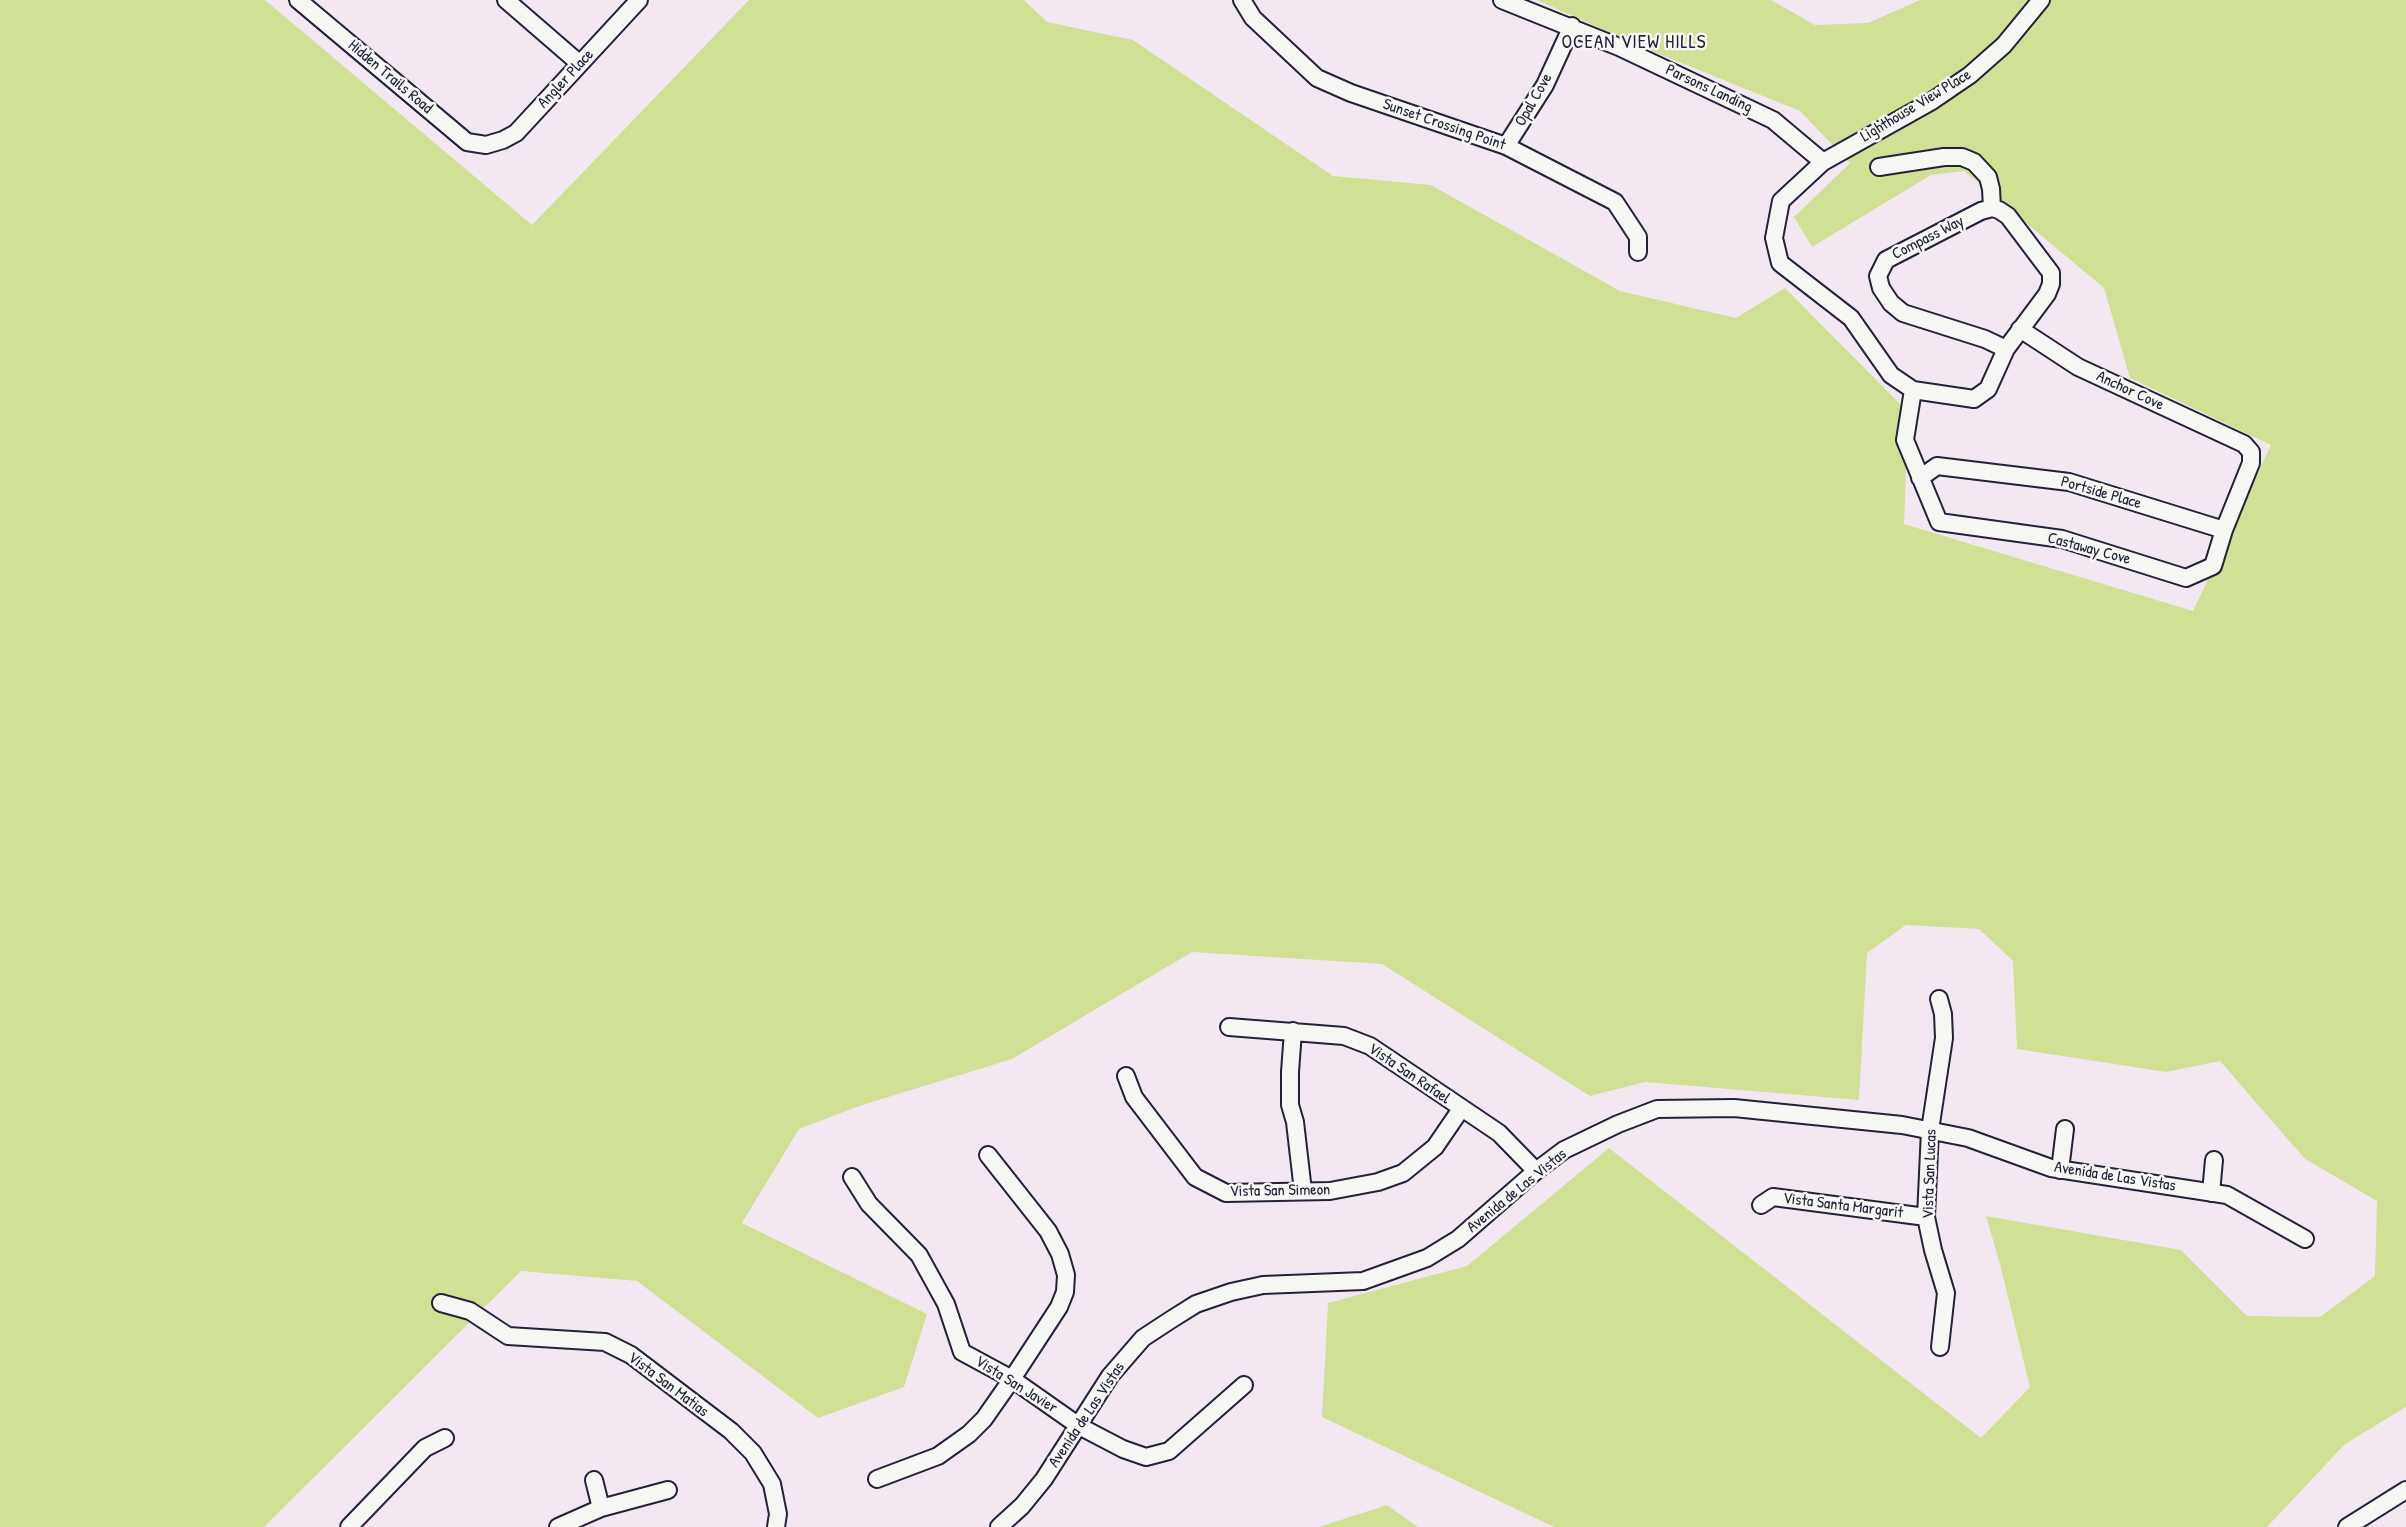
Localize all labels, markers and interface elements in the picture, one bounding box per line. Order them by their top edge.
district label: OCEAN VIEW HILLS [1560,32,1708,54]
street label: Hidden Trails Road [344,36,436,118]
street label: Angler Place [534,46,598,112]
street label: Parsons Landing [1663,61,1755,117]
street label: Lighthouse View Place [1857,65,1975,147]
street label: Opal Cove [1511,70,1557,130]
street label: Sunset Crossing Point [1380,95,1508,155]
street label: Compass Way [1889,212,1967,264]
street label: Anchor Cove [2093,367,2167,415]
street label: Portside Place [2059,472,2143,514]
street label: Castaway Cove [2045,529,2133,569]
street label: Vista San Rafael [1364,1040,1454,1108]
street label: Vista San Lucas [1919,1129,1941,1219]
street label: Avenida de Las Vistas [1463,1145,1571,1237]
street label: Avenida de Las Vistas [2053,1158,2177,1196]
street label: Vista San Simeon [1230,1181,1330,1201]
street label: Vista Santa Margarit [1782,1189,1904,1223]
street label: Vista San Matias [624,1348,712,1422]
street label: Vista San Javier [971,1352,1061,1418]
street label: Avenida de Las Vistas [1045,1359,1129,1471]

